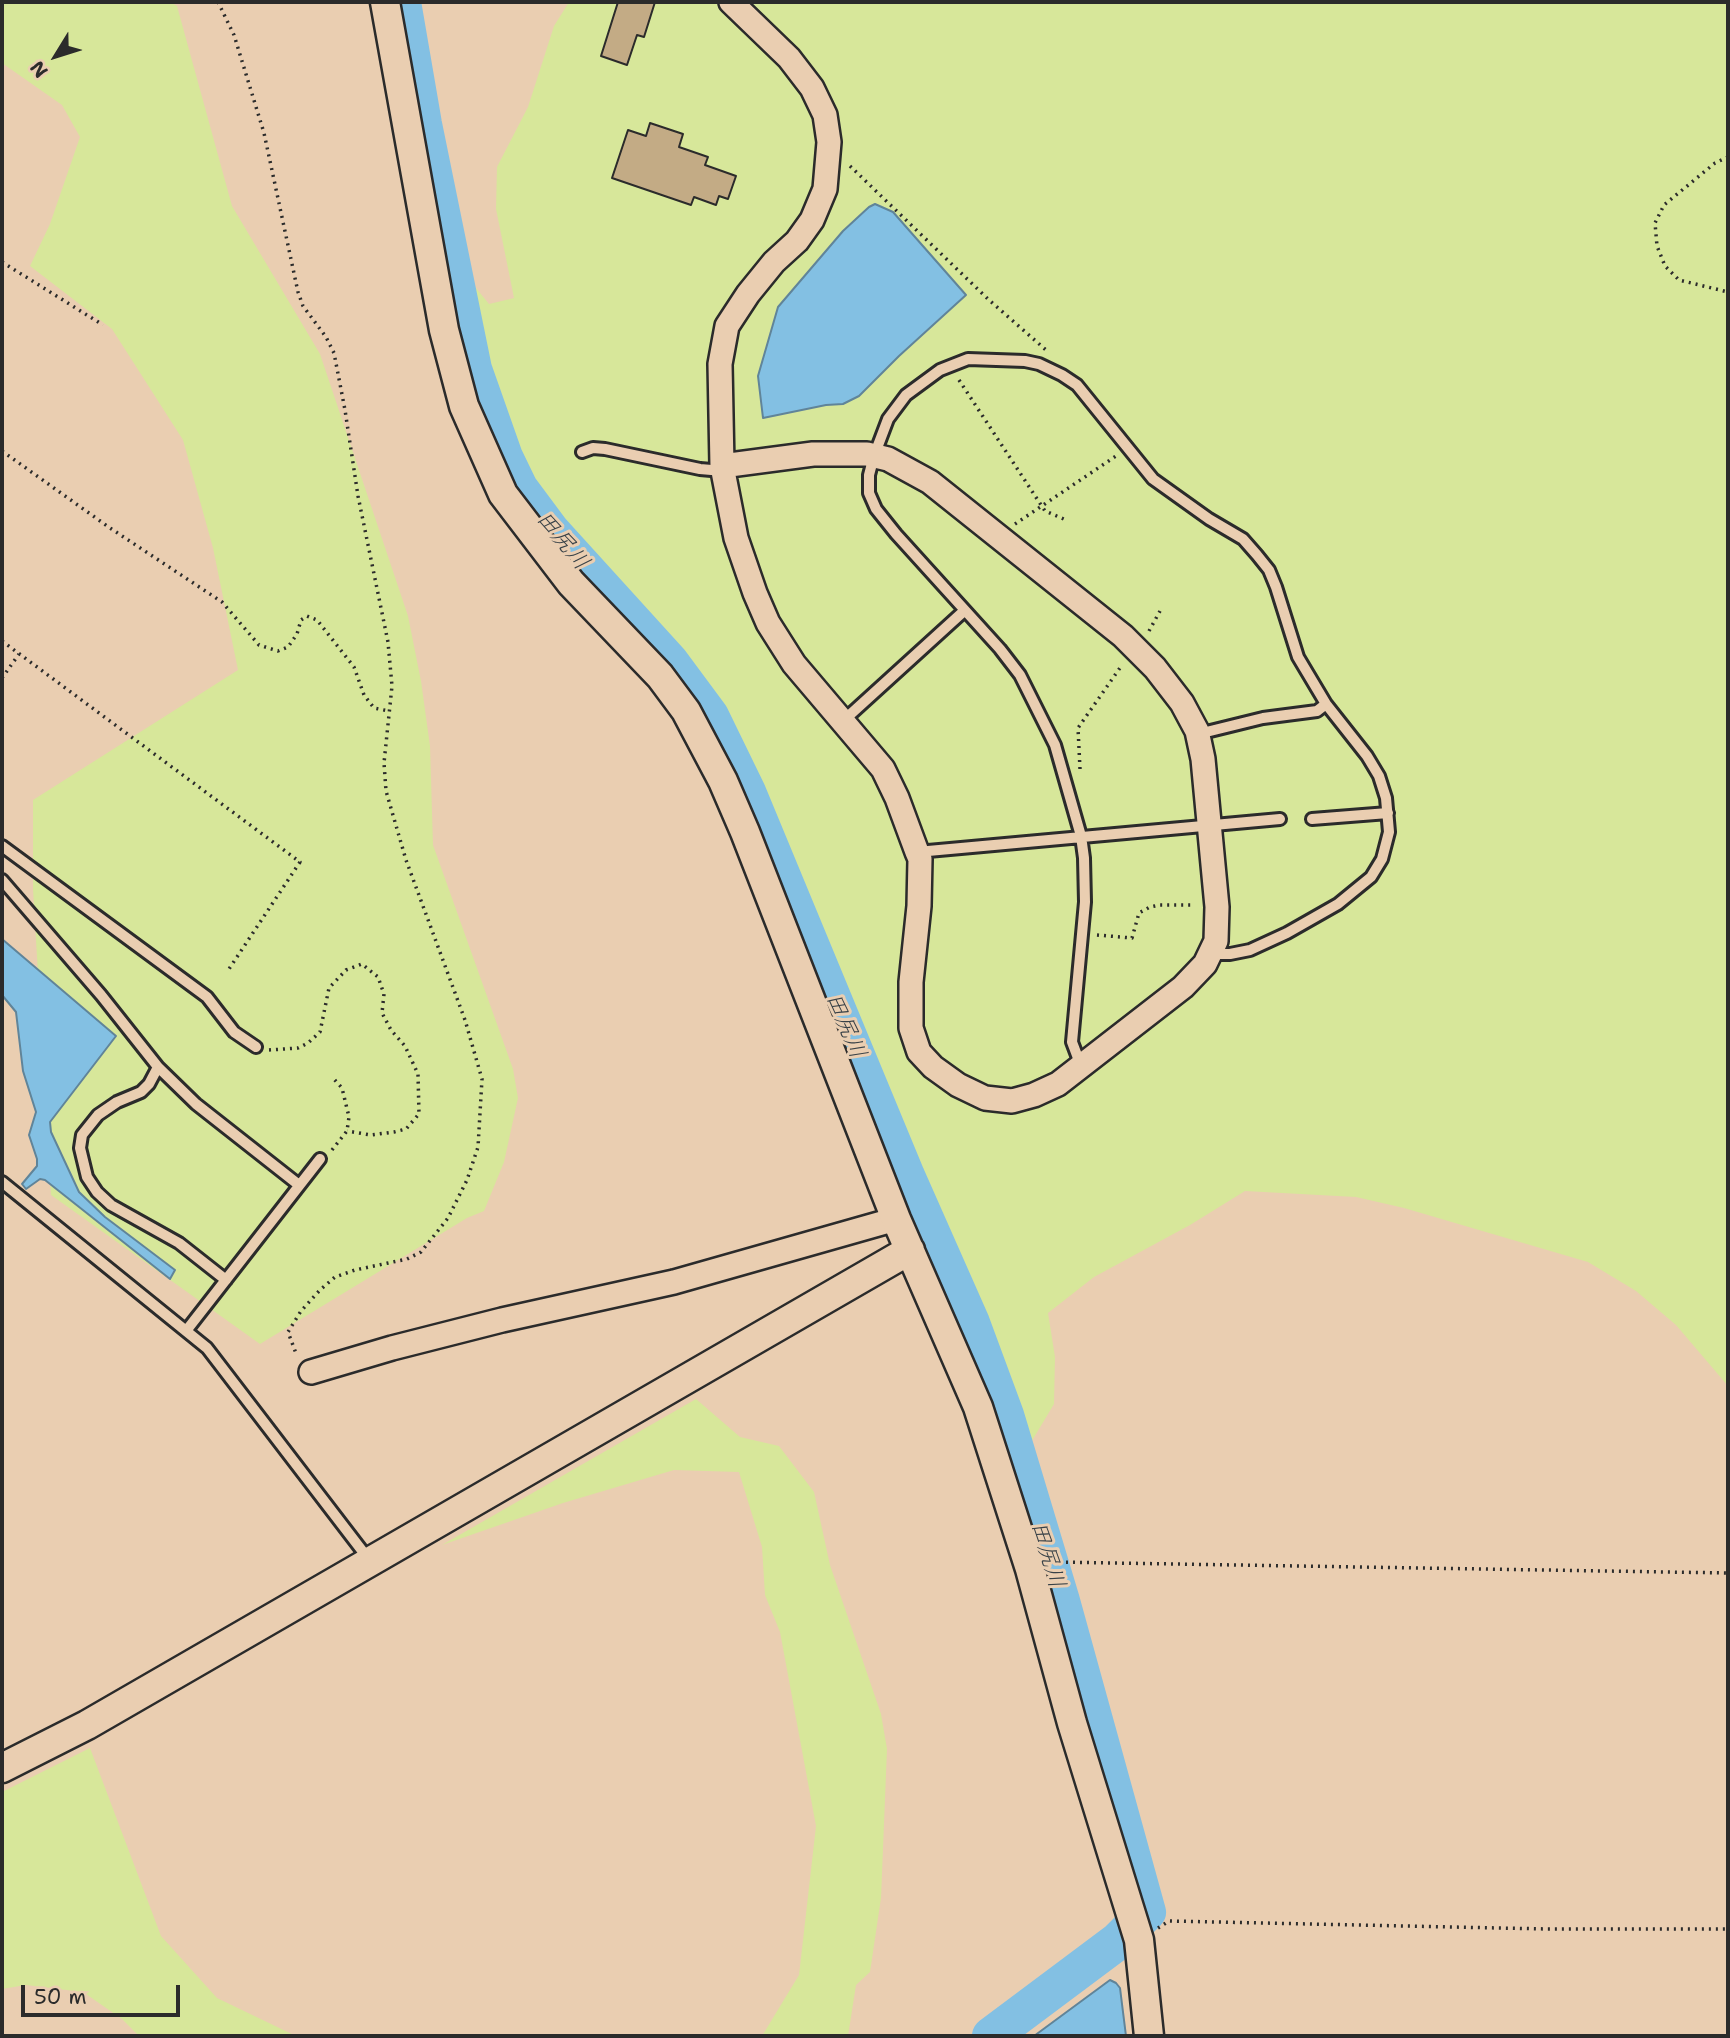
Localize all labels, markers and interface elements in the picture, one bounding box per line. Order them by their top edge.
north arrow [21,21,91,91]
text: N [25,56,54,83]
water label: 田尻川 [529,506,595,576]
water label: 田尻川 [819,989,871,1063]
water label: 田尻川 [1024,1518,1070,1592]
scale bar [24,1972,184,2016]
text: 50 m [34,1983,87,2011]

